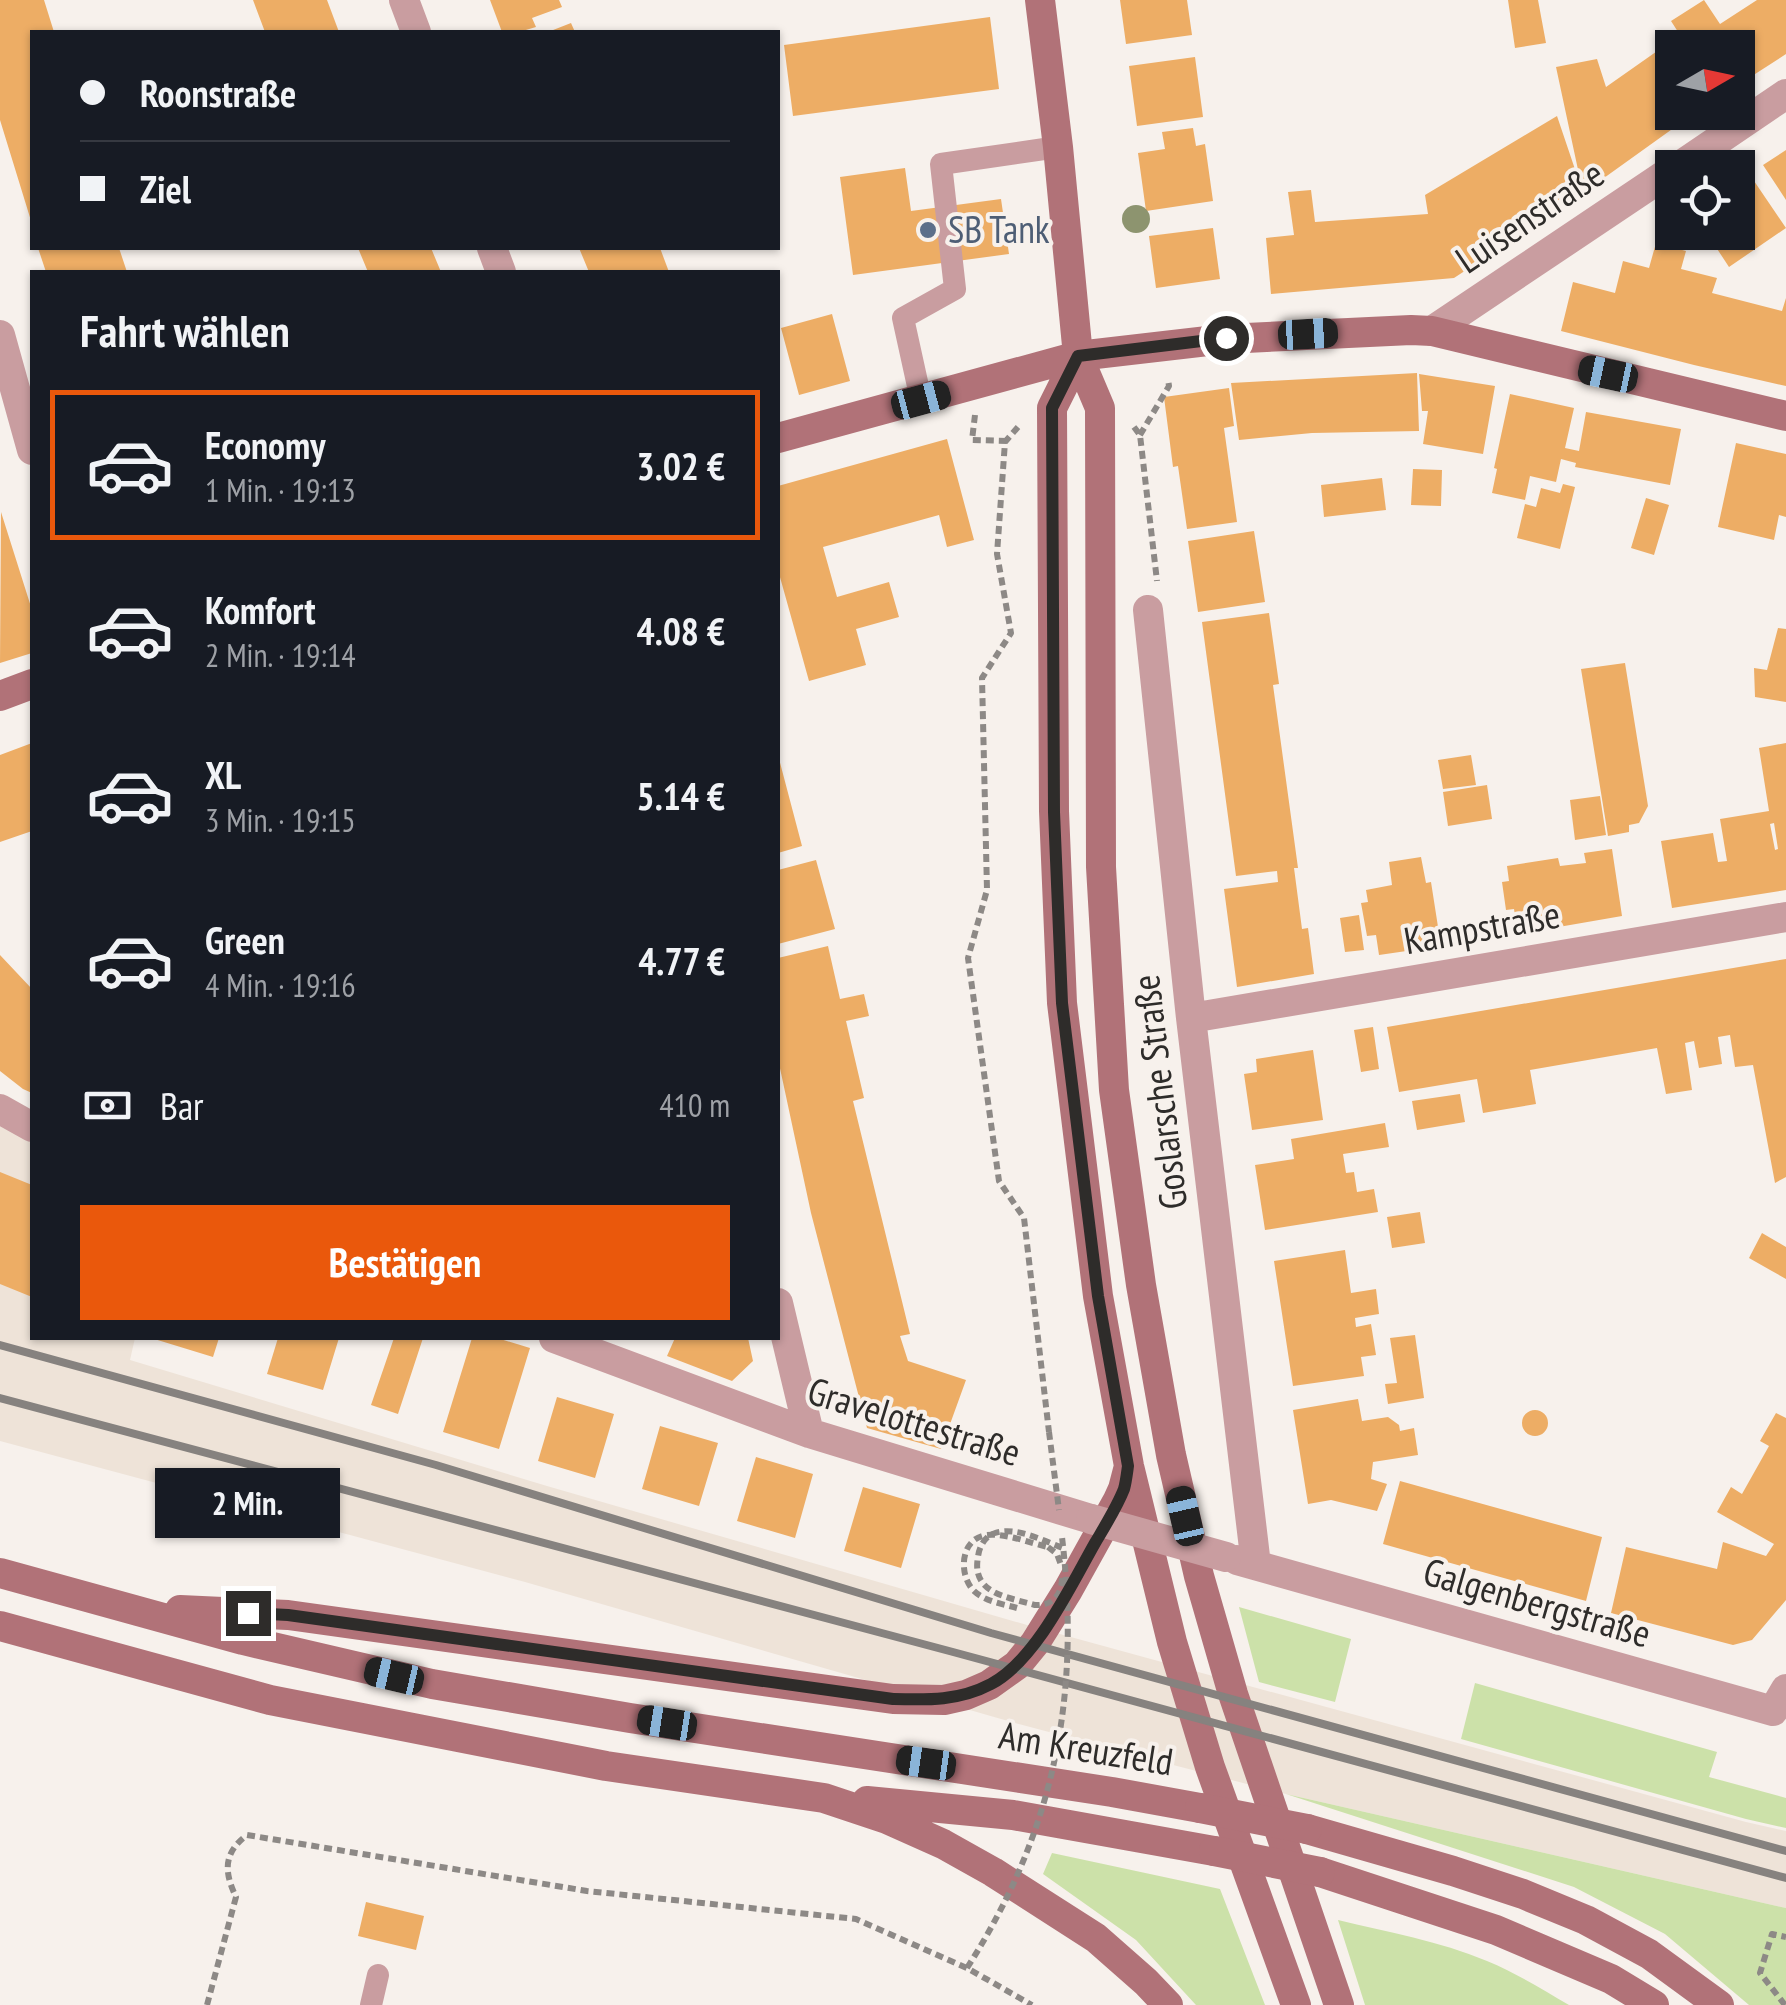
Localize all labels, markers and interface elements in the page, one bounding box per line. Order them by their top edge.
north arrow [1655,30,1755,130]
map controls [1655,30,1755,250]
text: Roonstraße [140,68,296,117]
street label: Luisenstraße [1446,148,1613,283]
button: locate [1655,150,1755,250]
text: Ziel [140,164,191,213]
place label: SB Tank [948,204,1050,253]
marker: SB Tank [917,219,939,241]
text: Fahrt wählen [80,301,290,359]
route start [1204,316,1249,361]
car [1277,317,1339,351]
car [1576,353,1640,395]
car [888,378,954,422]
icon: car [85,420,175,510]
text: Economy [205,420,325,469]
text: 3.02 € [636,441,725,490]
text: 1 Min. · 19:13 [205,469,356,511]
icon: car [85,585,175,675]
text: Komfort [205,585,316,634]
text: 4.08 € [636,606,725,655]
text: 2 Min. · 19:14 [205,634,356,676]
icon: car [85,750,175,840]
text: XL [205,750,241,799]
text: 5.14 € [636,771,725,820]
text: 3 Min. · 19:15 [205,799,356,841]
street label: Kampstraße [1400,889,1564,964]
icon: car [85,915,175,1005]
text: Green [205,915,285,964]
text: 4.77 € [638,936,725,985]
text: 4 Min. · 19:16 [205,964,356,1006]
street label: Goslarsche Straße [1120,972,1197,1212]
icon: cash [80,1078,135,1133]
text: Bar [160,1081,204,1130]
text: 410 m [659,1084,730,1126]
button: Bestätigen [80,1205,730,1320]
street label: Gravelottestraße [802,1365,1027,1476]
callout: 2 Min. [156,1468,340,1538]
text: 2 Min. [212,1482,283,1524]
car [1164,1483,1206,1549]
street label: Galgenbergstraße [1418,1546,1656,1657]
route end [226,1591,271,1636]
car [361,1655,427,1697]
car [635,1703,699,1743]
street label: Am Kreuzfeld [996,1710,1177,1785]
car [894,1744,958,1782]

